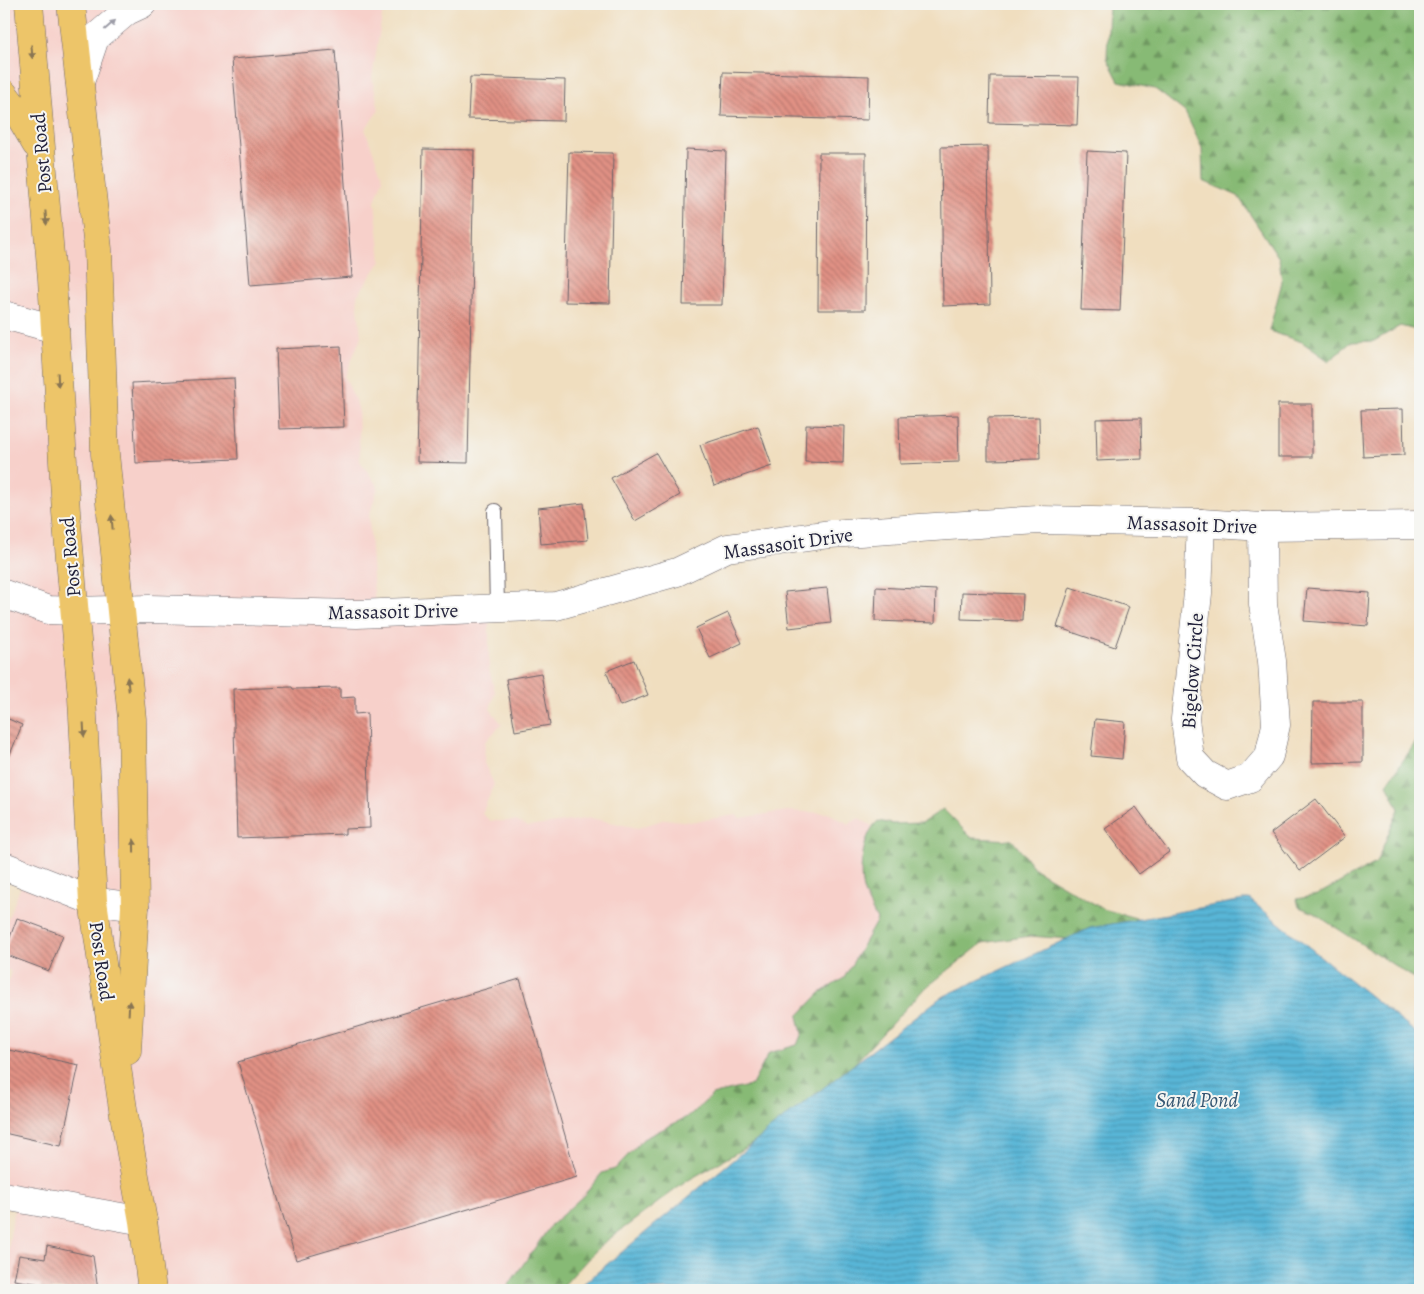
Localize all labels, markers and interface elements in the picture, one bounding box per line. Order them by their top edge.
one-way arrow [103,20,116,31]
one-way arrow [29,45,37,61]
street label: Post Road [25,112,58,194]
one-way arrow [43,211,51,227]
one-way arrow [54,373,62,389]
street label: Massasoit Drive [1126,509,1258,540]
one-way arrow [108,514,116,530]
street label: Post Road [54,516,87,598]
street label: Massasoit Drive [722,521,855,566]
street label: Massasoit Drive [328,597,459,626]
street label: Bigelow Circle [1175,612,1210,730]
one-way arrow [124,675,132,691]
one-way arrow [80,722,88,738]
one-way arrow [130,838,138,854]
street label: Post Road [83,919,120,1003]
one-way arrow [126,1000,134,1016]
water label: Sand Pond [1156,1086,1238,1114]

